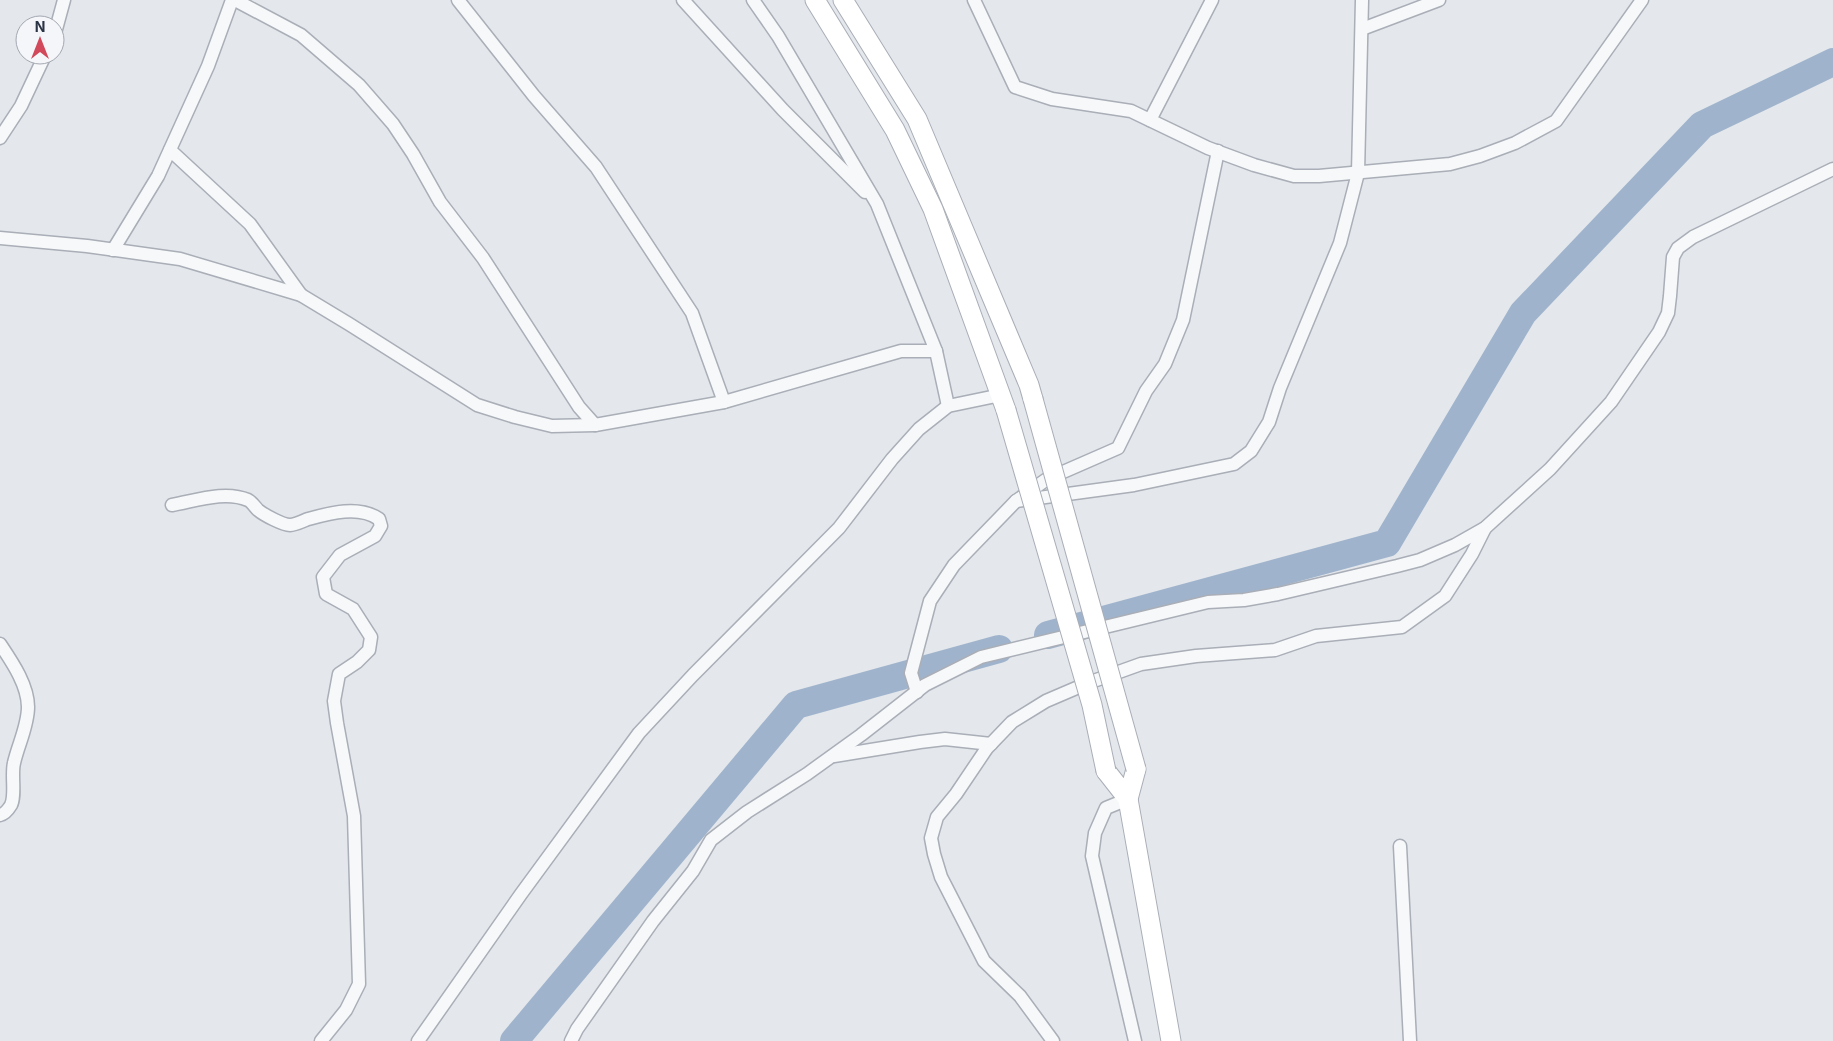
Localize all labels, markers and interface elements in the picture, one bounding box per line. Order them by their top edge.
north arrow [15,15,65,65]
text: N [35,18,45,35]

